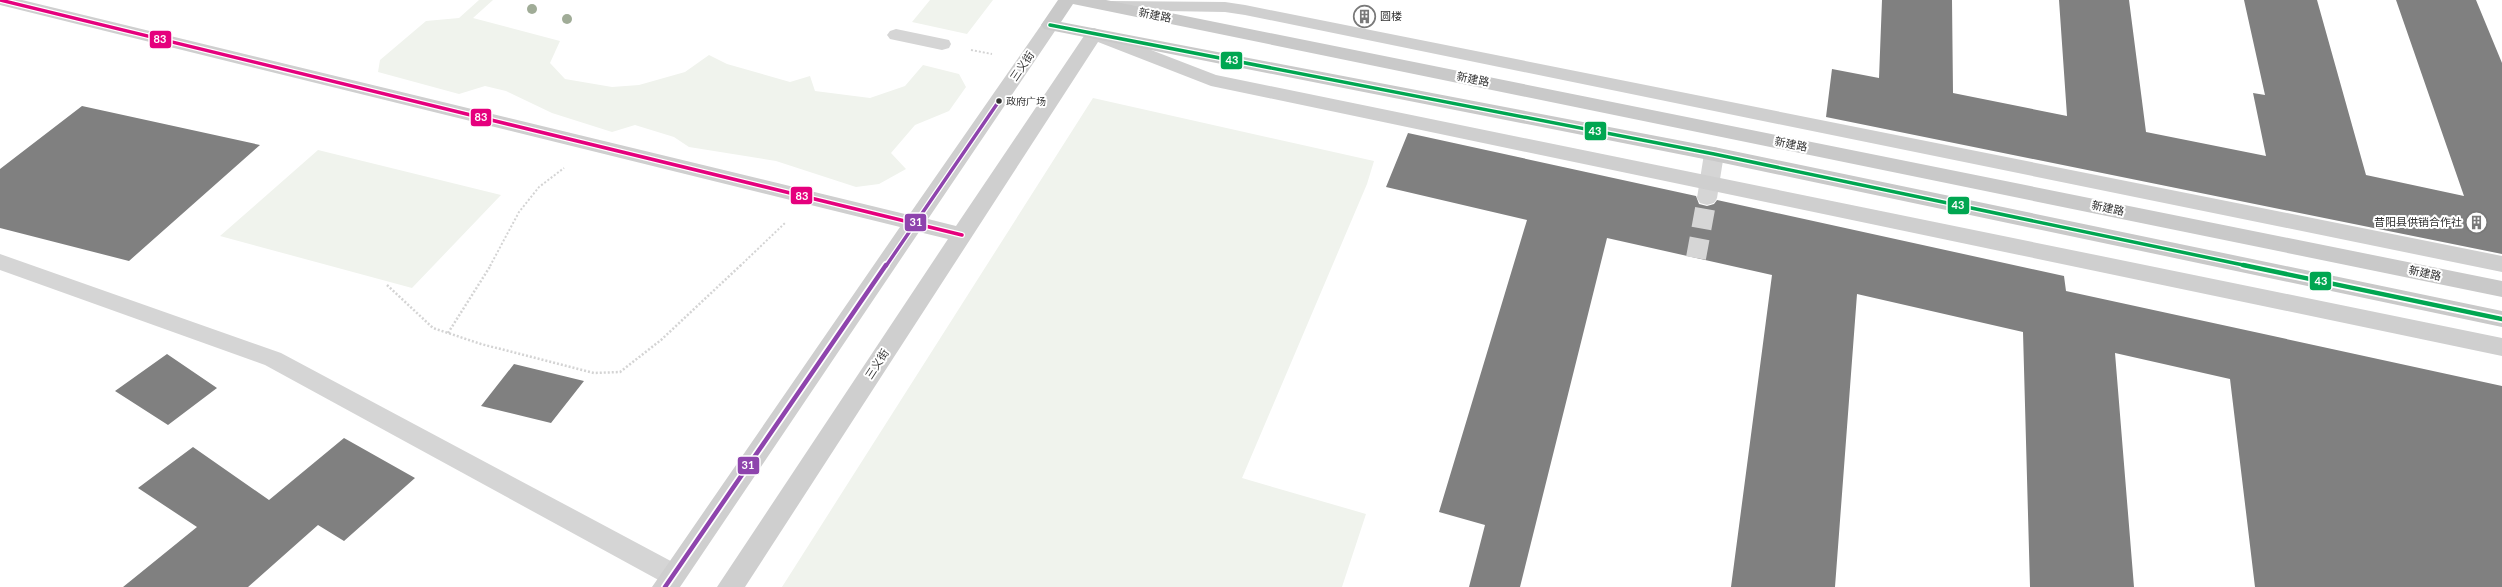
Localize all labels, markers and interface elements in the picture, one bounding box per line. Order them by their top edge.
building icon: 圆楼 [1352,3,1378,29]
street label: 新建路 [1138,5,1173,24]
place label: 圆楼 [1380,9,1402,22]
line badge: 83 [149,30,172,49]
text: 83 [154,32,166,45]
street label: 三义街 [1007,48,1036,83]
line badge: 43 [1220,51,1243,70]
text: 43 [1226,53,1238,66]
street label: 新建路 [1456,69,1491,88]
place label: 政府广场 [1006,95,1046,107]
marker: 政府广场 [994,96,1004,106]
line badge: 83 [470,108,492,127]
text: 83 [475,110,487,123]
line badge: 43 [1584,121,1607,141]
text: 43 [1589,124,1601,137]
street label: 新建路 [1774,134,1809,153]
line badge: 83 [790,186,813,205]
text: 83 [796,189,808,202]
line badge: 43 [1947,196,1970,215]
text: 43 [1952,198,1964,211]
street label: 新建路 [2091,198,2126,217]
building icon: 昔阳县供销合作社 [2464,209,2490,235]
line badge: 31 [904,213,927,232]
text: 31 [910,215,922,228]
place label: 昔阳县供销合作社 [2374,215,2462,228]
street label: 新建路 [2408,263,2443,282]
line badge: 43 [2309,271,2332,291]
text: 43 [2315,274,2327,287]
street label: 三义街 [862,346,891,381]
line badge: 31 [737,456,760,475]
text: 31 [742,458,754,471]

